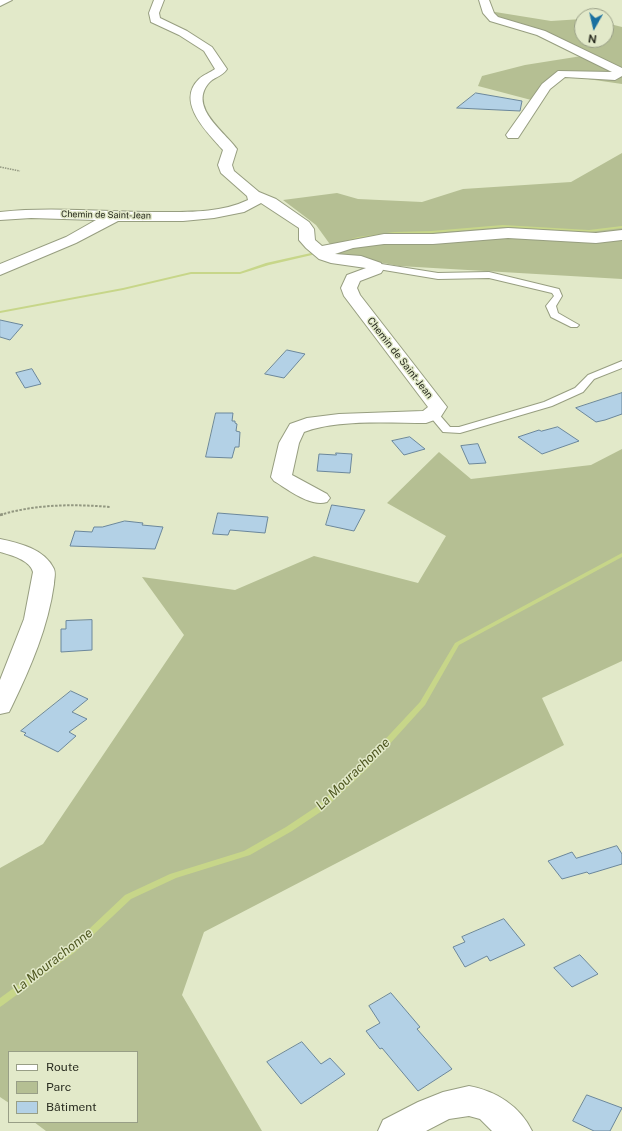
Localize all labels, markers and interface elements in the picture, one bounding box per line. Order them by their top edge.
north arrow [574,8,614,48]
text: N [587,32,598,45]
street label: Chemin de Saint-Jean [61,209,151,221]
street label: Chemin de Saint-Jean [365,315,435,401]
water label: La Mourachonne [313,735,393,813]
water label: La Mourachonne [10,925,96,997]
legend [8,1051,138,1123]
text: Route [46,1060,79,1074]
text: Parc [46,1080,71,1094]
text: Bâtiment [46,1100,97,1114]

